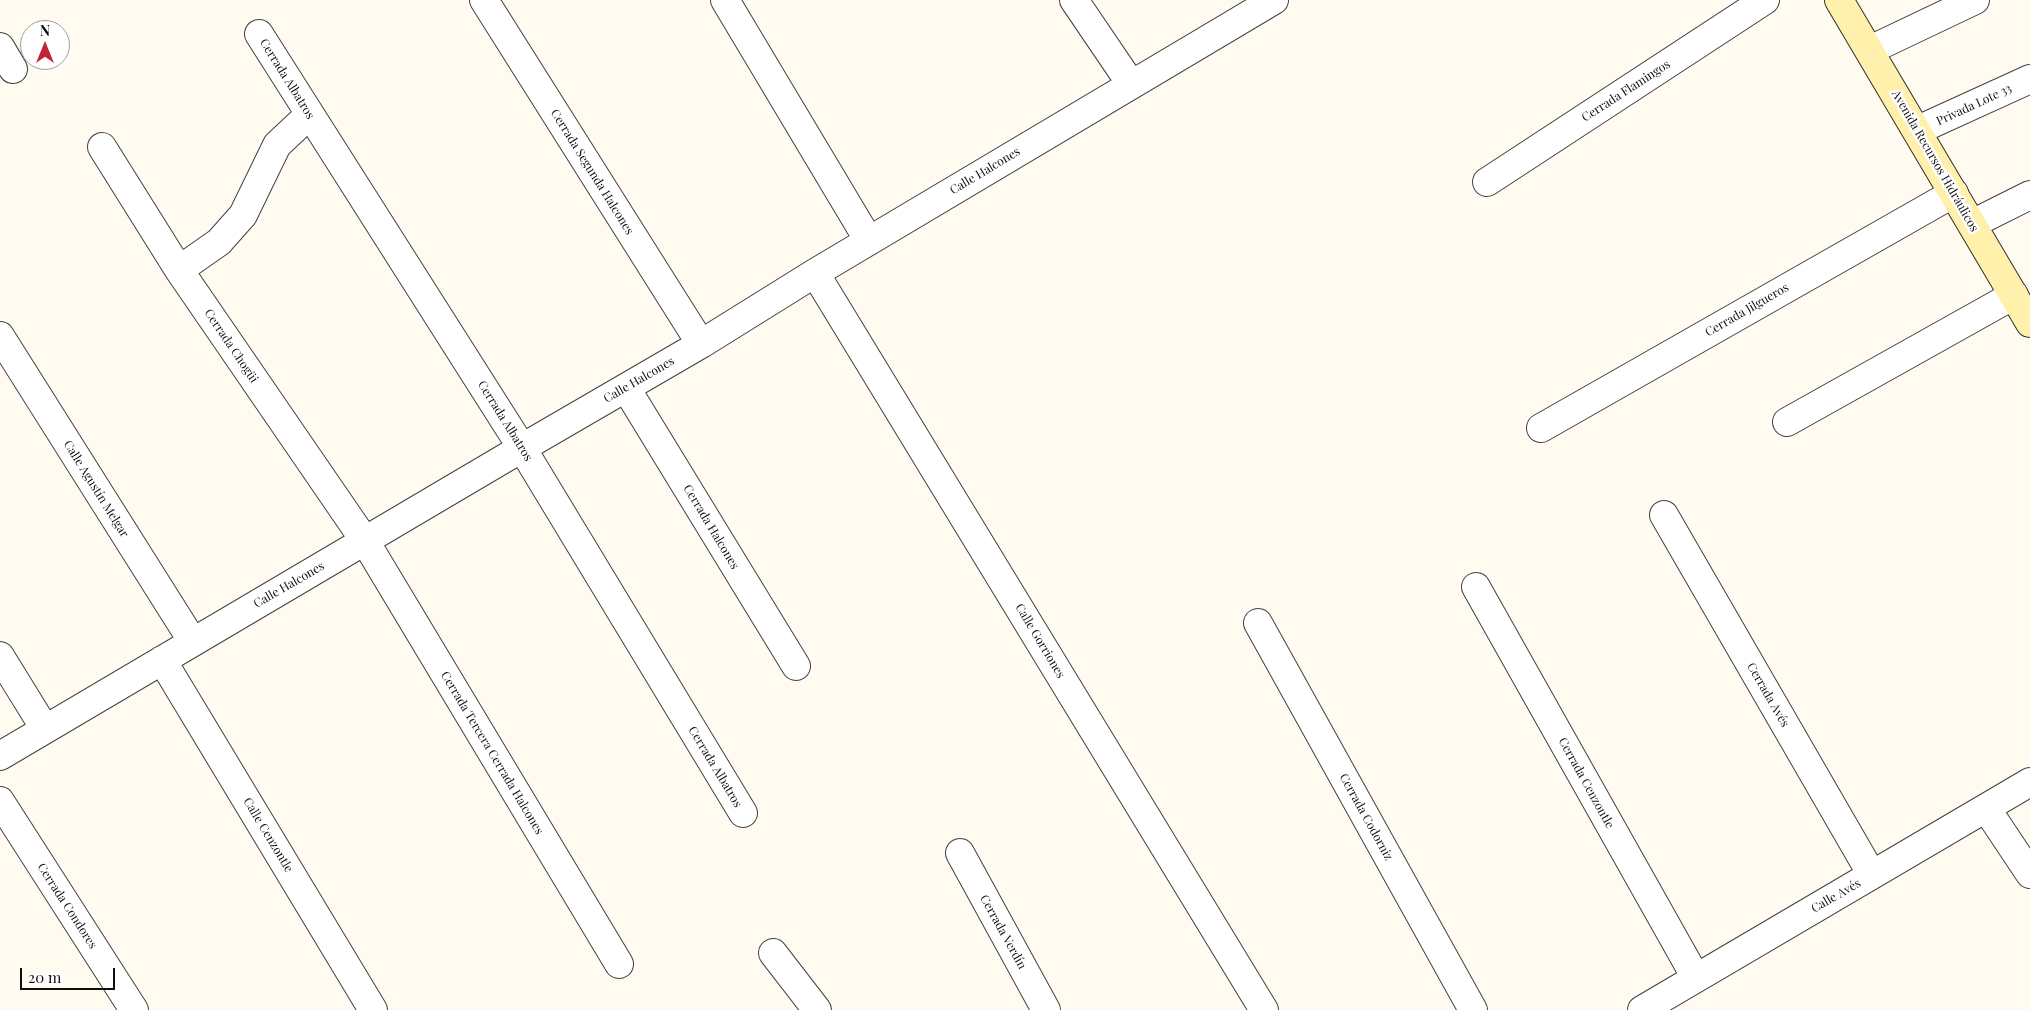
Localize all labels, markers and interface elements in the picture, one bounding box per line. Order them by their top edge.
north arrow [20,20,70,70]
text: N [40,21,50,40]
street label: Cerrada Albatros [257,36,317,122]
street label: Cerrada Flamingos [1579,57,1673,125]
street label: Privada Lote 33 [1934,81,2014,129]
street label: Avenida Recursos Hidráulicos [1889,88,1981,234]
street label: Cerrada Segunda Halcones [547,107,637,237]
street label: Calle Halcones [947,144,1023,198]
street label: Cerrada Jilgueros [1703,280,1791,340]
street label: Cerrada Chogüi [201,306,261,386]
street label: Calle Halcones [601,354,677,406]
street label: Cerrada Albatros [475,378,535,464]
street label: Calle Agustín Melgar [60,438,132,540]
street label: Cerrada Halcones [680,482,742,572]
street label: Calle Halcones [251,559,327,611]
street label: Calle Gorriones [1012,601,1068,681]
street label: Cerrada Avés [1744,660,1792,730]
street label: Cerrada Tercera Cerrada Halcones [438,669,546,837]
street label: Cerrada Albatros [685,724,745,810]
street label: Cerrada Cenzontle [1555,735,1617,831]
street label: Cerrada Codorniz [1336,771,1396,863]
street label: Calle Cenzontle [240,795,296,875]
street label: Cerrada Condores [34,861,100,951]
street label: Calle Avés [1809,876,1863,916]
street label: Cerrada Verdín [977,892,1029,972]
scale bar [22,958,118,990]
text: 20 m [28,967,61,987]

